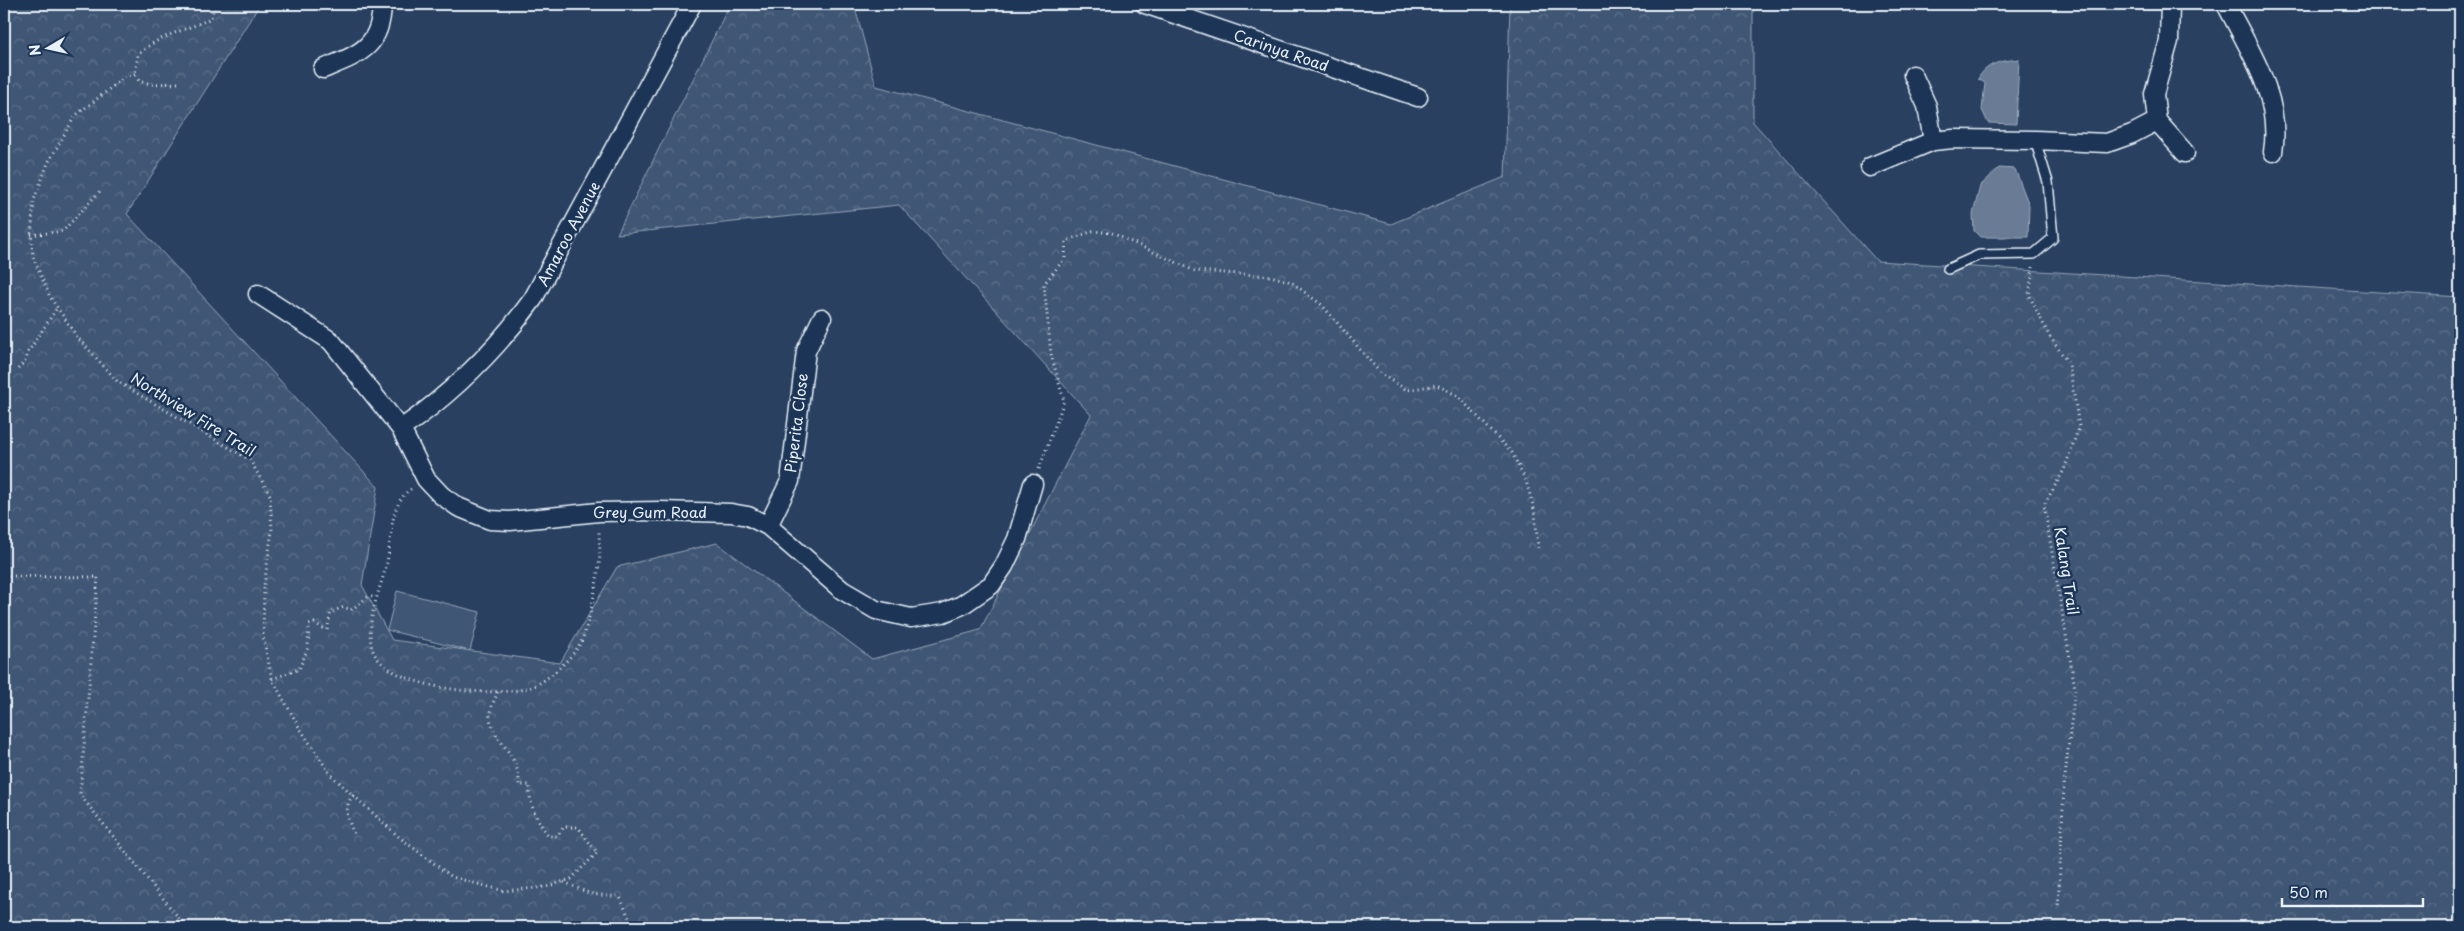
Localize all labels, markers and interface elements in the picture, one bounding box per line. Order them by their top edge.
north arrow [22,22,72,72]
street label: Carinya Road [1231,23,1332,77]
text: N [23,43,46,57]
street label: Amaroo Avenue [530,177,605,290]
street label: Northview Fire Trail [127,366,261,461]
street label: Piperita Close [778,372,813,474]
street label: Grey Gum Road [593,500,707,523]
street label: Kalang Trail [2049,525,2086,617]
scale bar [2282,876,2423,908]
text: 50 m [2289,880,2328,903]

